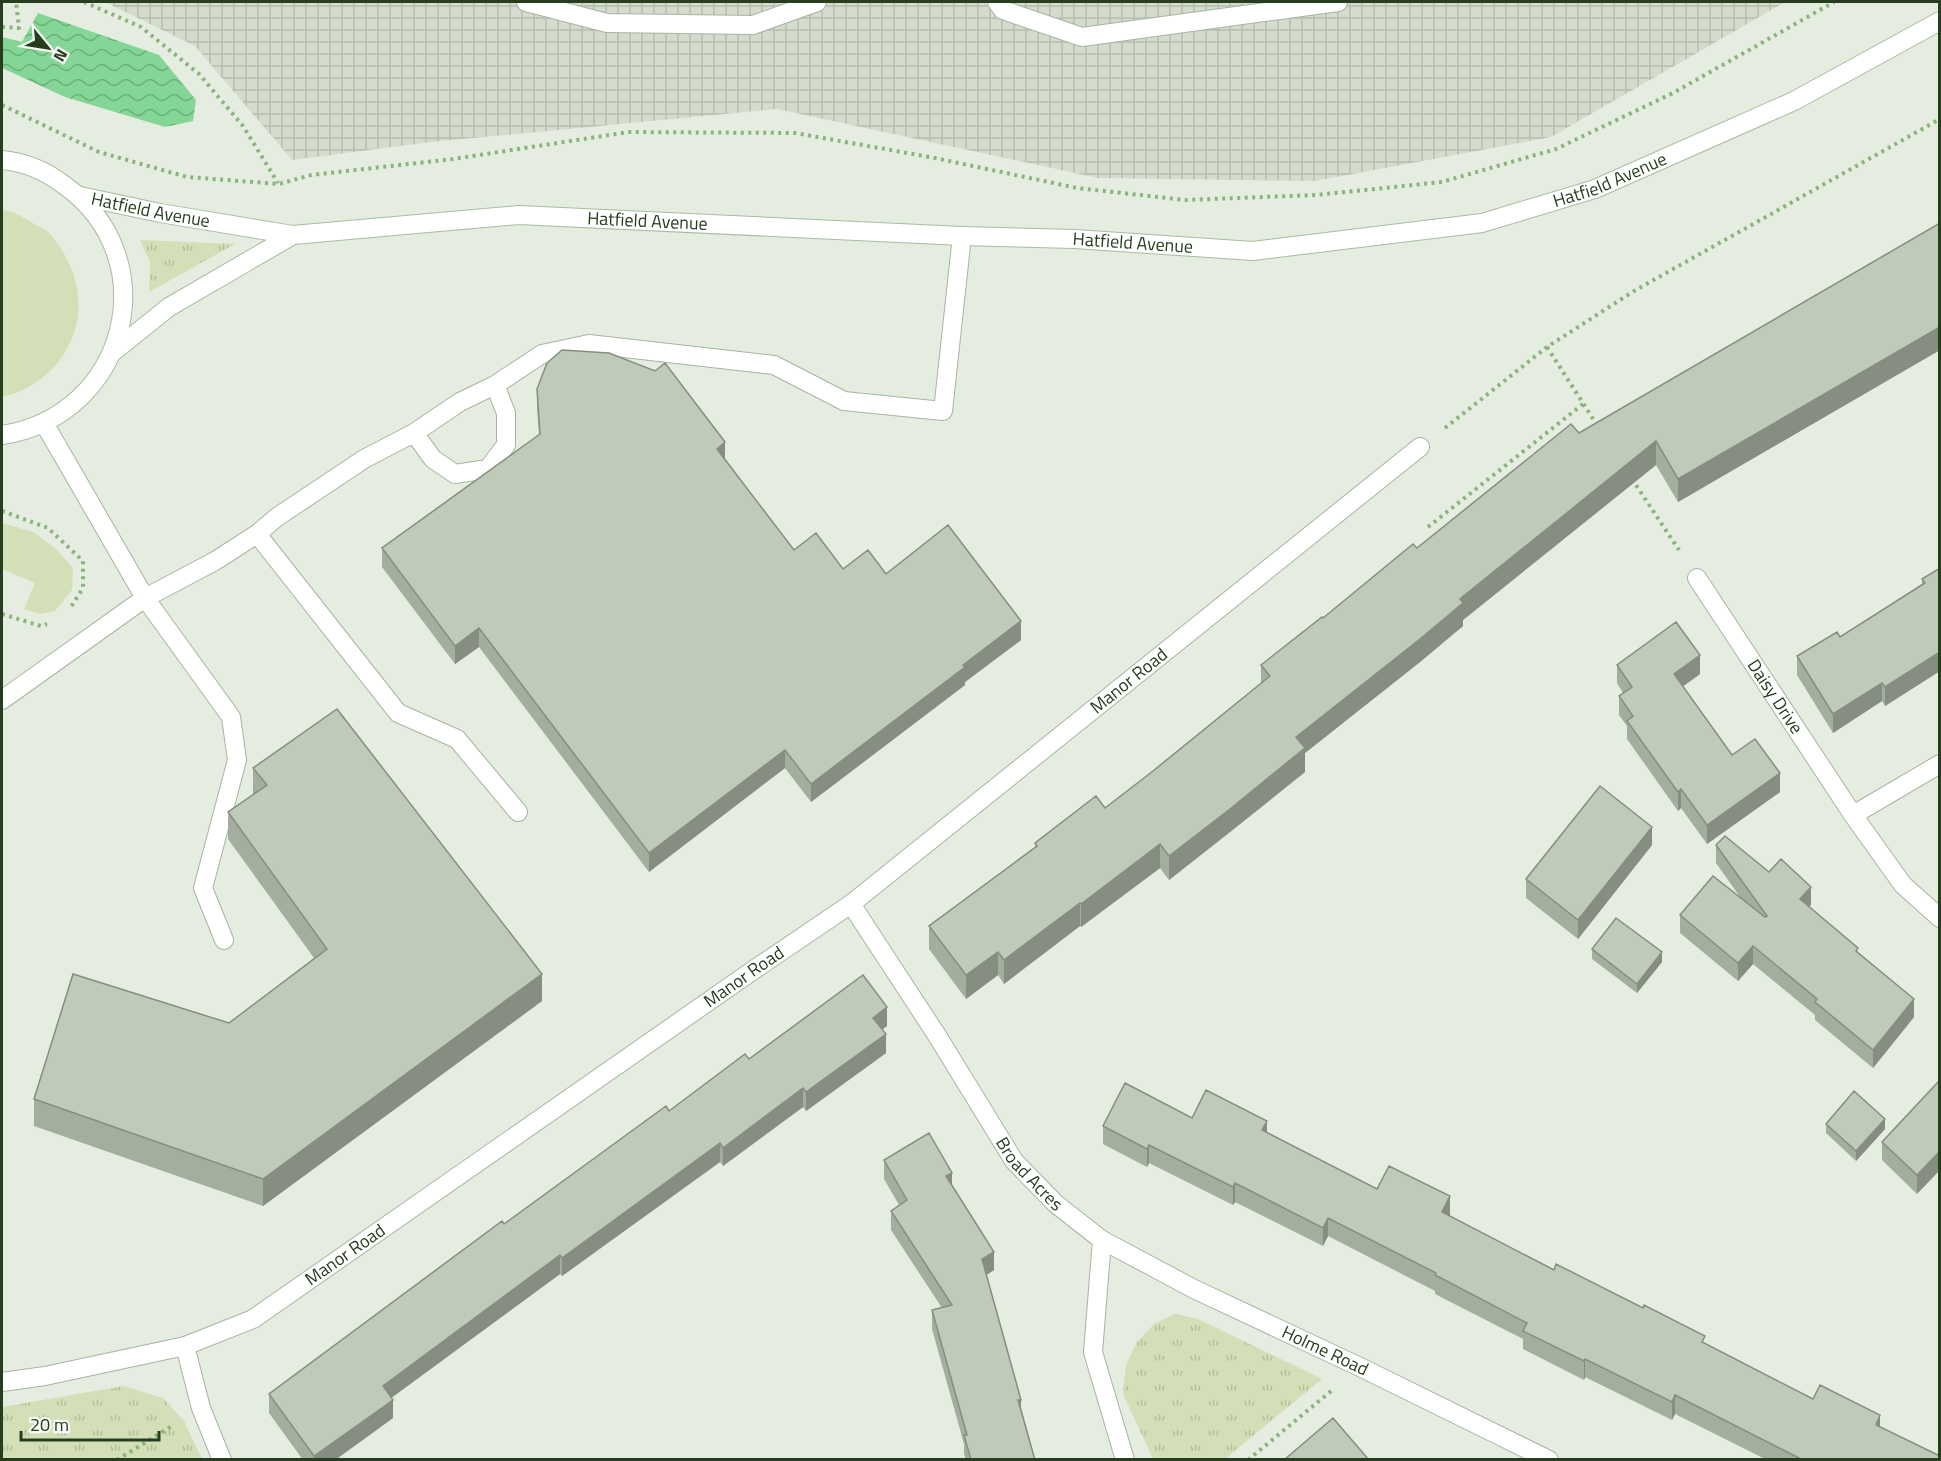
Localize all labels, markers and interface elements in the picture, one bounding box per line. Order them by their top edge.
north arrow [18,18,78,78]
text: N [48,45,74,66]
street label: Hatfield Avenue [1549,145,1671,214]
street label: Hatfield Avenue [89,185,212,234]
street label: Hatfield Avenue [587,204,708,237]
street label: Hatfield Avenue [1072,225,1194,260]
street label: Manor Road [1084,641,1173,720]
street label: Daisy Drive [1741,653,1810,739]
street label: Manor Road [698,939,789,1014]
street label: Broad Acres [989,1132,1069,1217]
street label: Manor Road [299,1217,390,1292]
street label: Holme Road [1278,1318,1373,1382]
scale bar [21,1404,159,1442]
text: 20 m [30,1411,69,1438]

